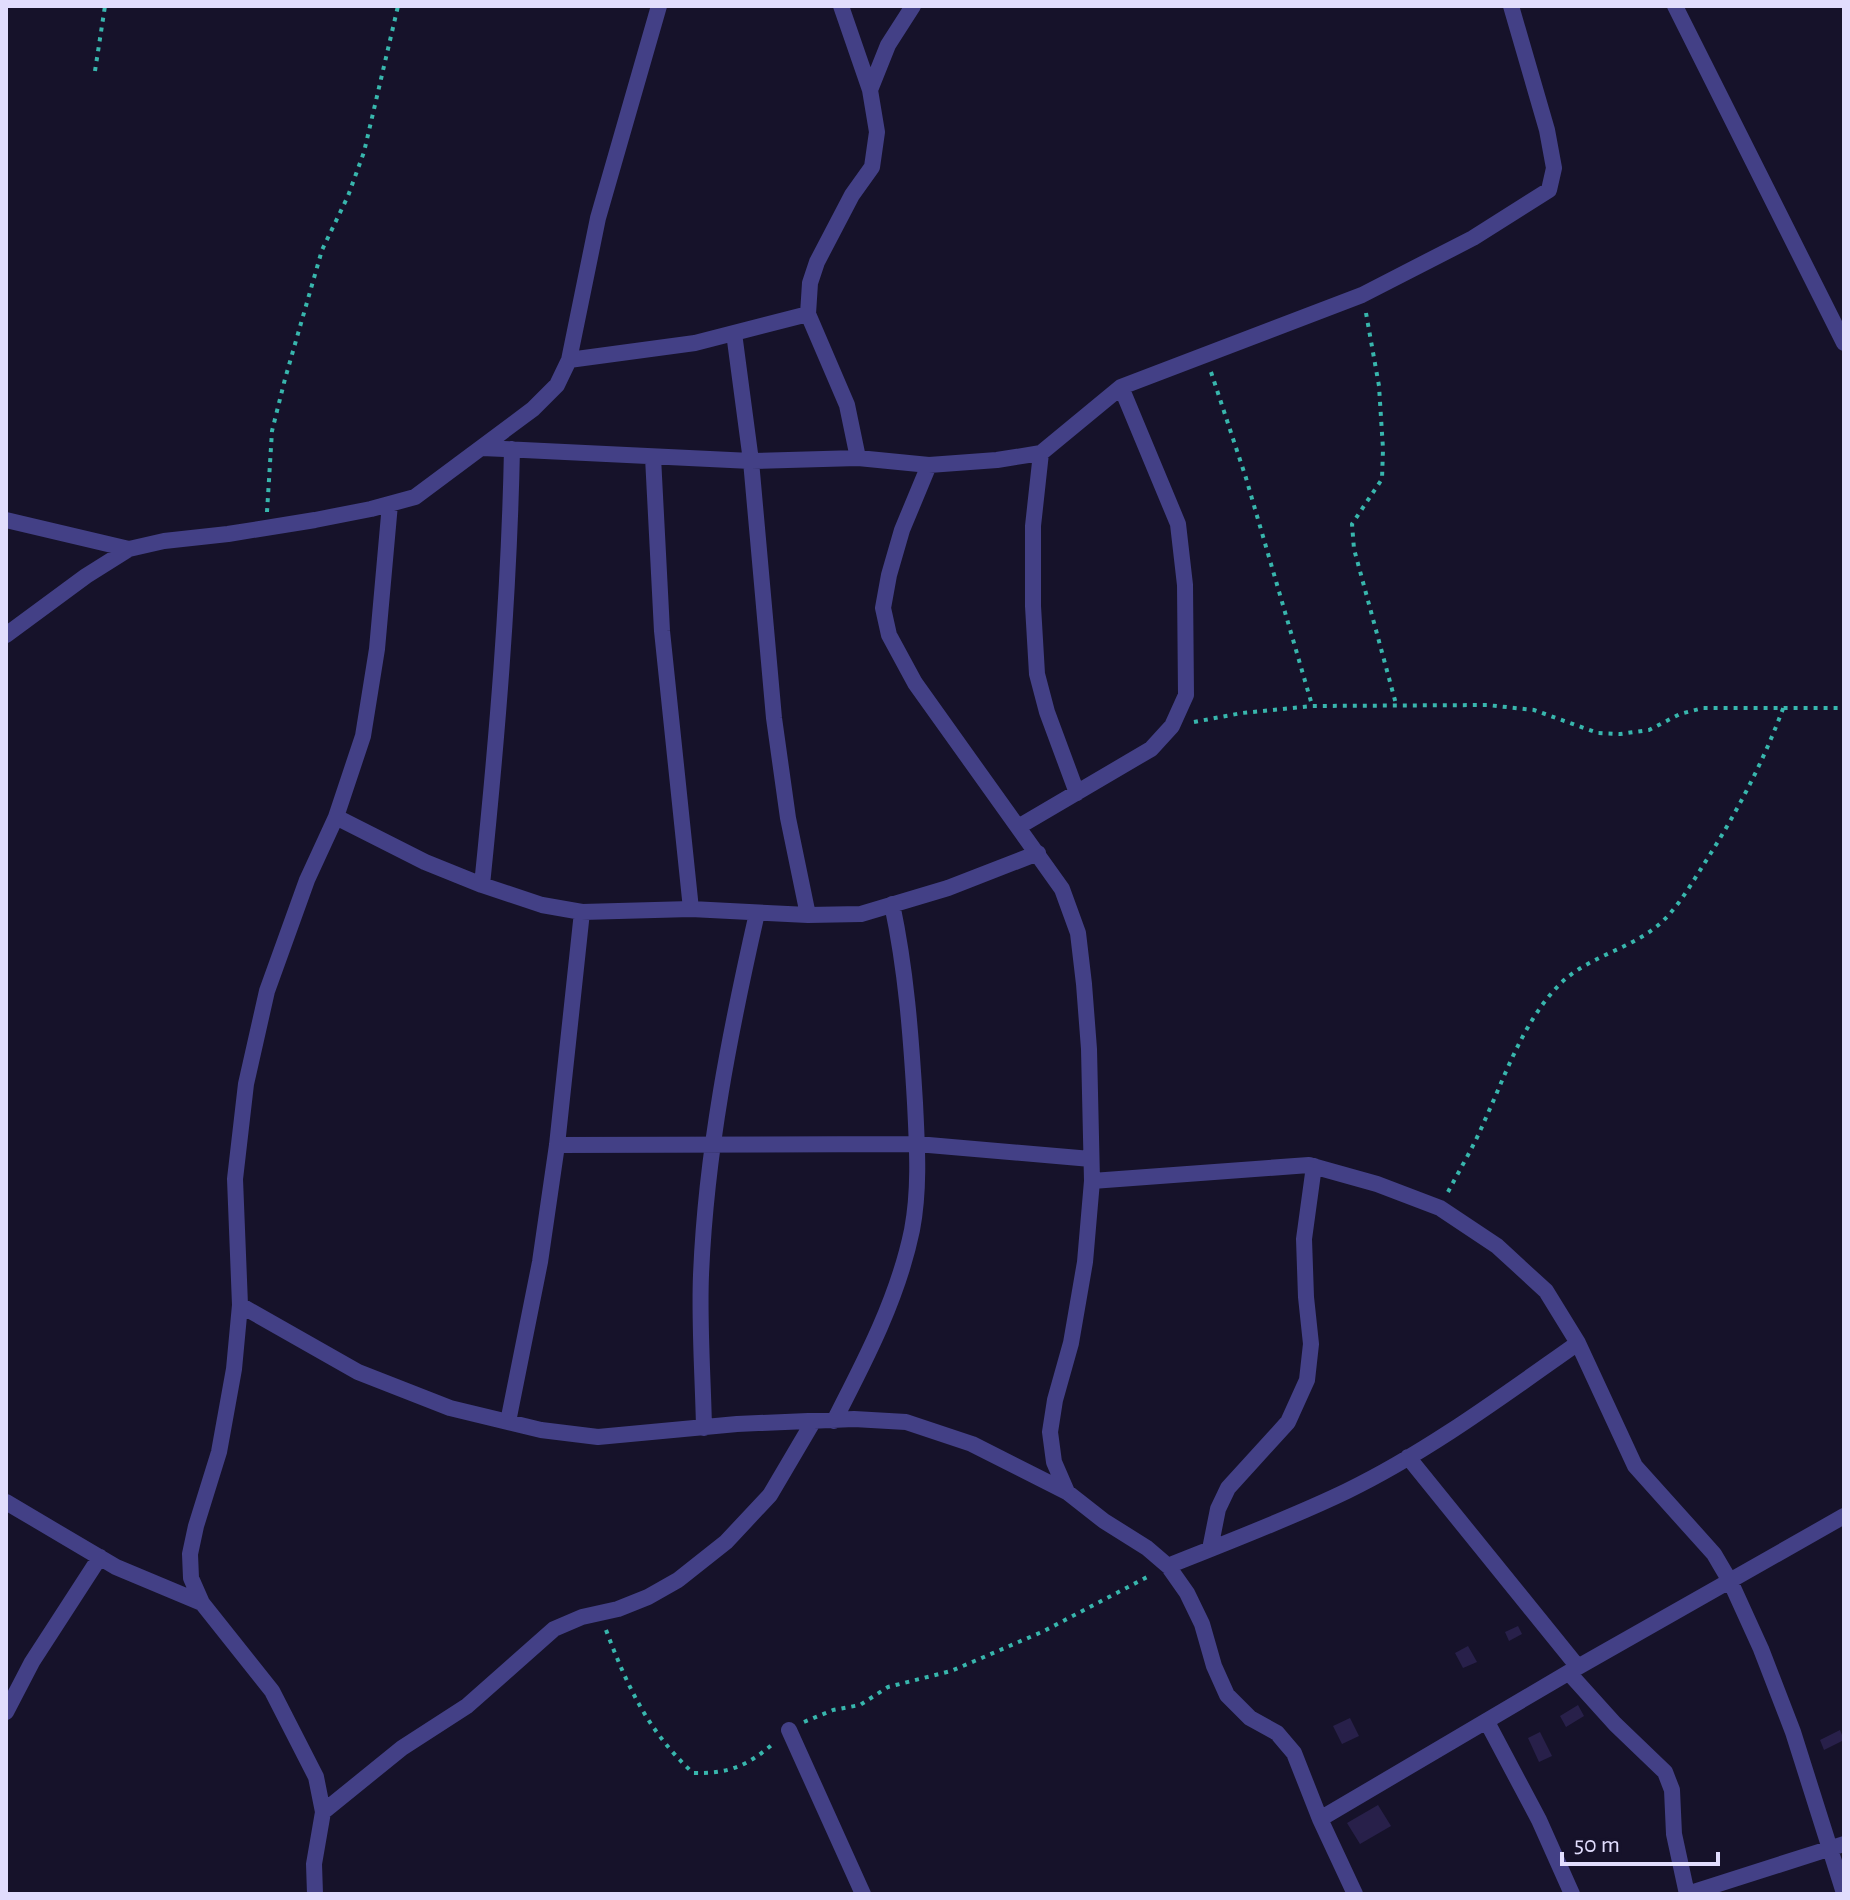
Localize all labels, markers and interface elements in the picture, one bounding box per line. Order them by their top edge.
scale bar [1562,1816,1718,1866]
text: 50 m [1574,1833,1620,1857]

